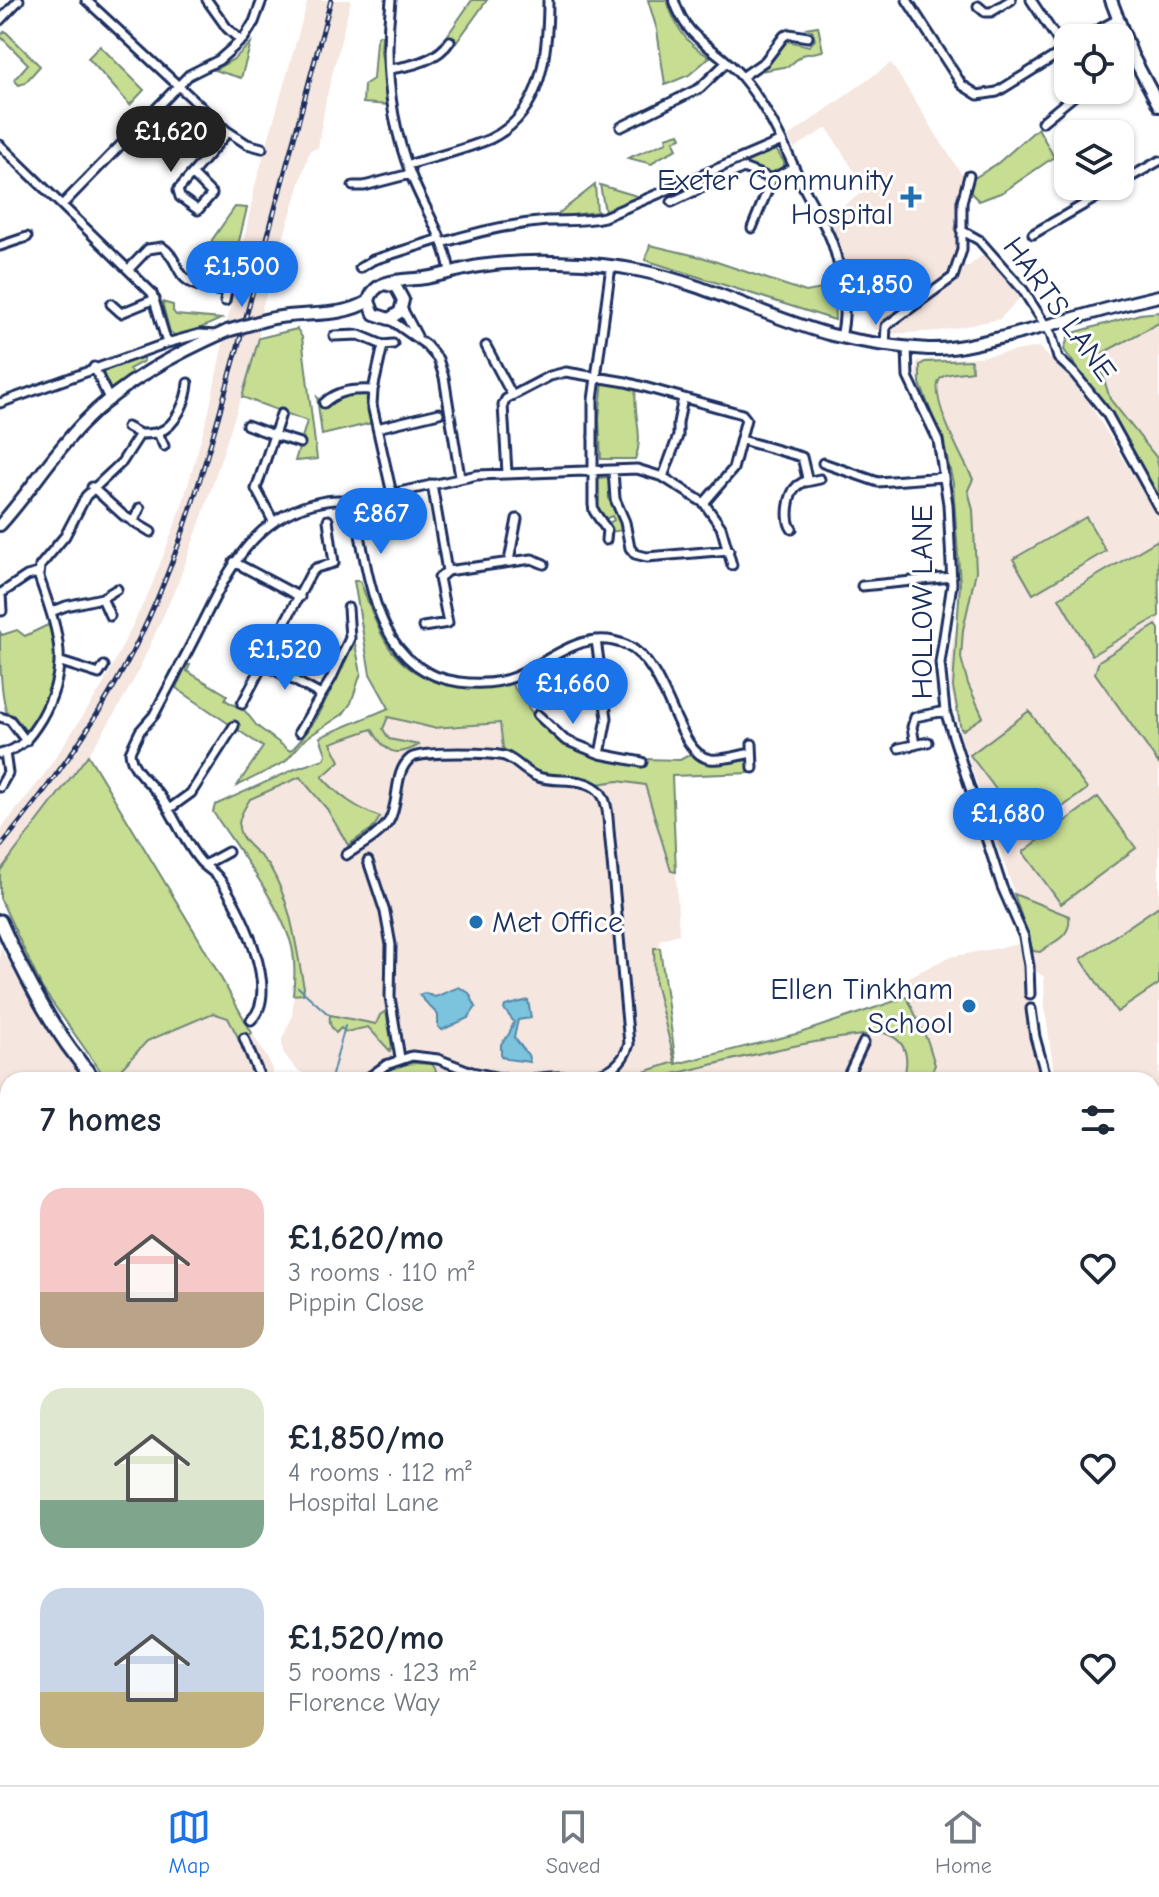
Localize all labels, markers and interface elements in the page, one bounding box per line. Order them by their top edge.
map controls [1054,24,1134,200]
button: locate [1054,24,1134,104]
pin: £1,620 [106,106,236,174]
text: £1,620 [134,117,208,147]
button: layers [1054,120,1134,200]
place label: Exeter Community Hospital [657,163,894,232]
marker: Exeter Community Hospital [900,186,922,208]
street label: HARTS LANE [996,230,1124,388]
pin: £1,500 [177,241,307,309]
text: £1,500 [204,252,280,282]
pin: £1,850 [811,259,941,327]
text: £1,850 [839,270,913,300]
pin: £867 [334,488,428,556]
text: £867 [353,499,409,529]
street label: HOLLOW LANE [905,505,940,699]
pin: £1,520 [220,624,350,692]
text: £1,520 [248,635,322,665]
pin: £1,660 [508,658,638,726]
text: £1,660 [536,669,610,699]
pin: £1,680 [943,788,1073,856]
text: £1,680 [971,799,1045,829]
place label: Met Office [492,905,623,940]
marker: Met Office [467,913,485,931]
place label: Ellen Tinkham School [770,972,953,1041]
marker: Ellen Tinkham School [960,997,978,1015]
icon: filters [1076,1098,1120,1142]
text: 7 homes [40,1100,161,1140]
text: £1,620/mo [288,1218,444,1258]
icon: home [104,1220,200,1316]
icon: heart [1076,1246,1120,1290]
text: 3 rooms · 110 m² [288,1258,475,1288]
text: Pippin Close [288,1288,424,1318]
text: £1,850/mo [288,1418,445,1458]
icon: home [104,1420,200,1516]
icon: heart [1076,1446,1120,1490]
text: 4 rooms · 112 m² [288,1458,472,1488]
text: Hospital Lane [288,1488,439,1518]
text: £1,520/mo [288,1618,444,1658]
icon: home [104,1620,200,1716]
icon: heart [1076,1646,1120,1690]
text: 5 rooms · 123 m² [288,1658,476,1688]
text: Florence Way [288,1688,440,1718]
tab: Map [167,1805,211,1879]
tab: Saved [546,1805,601,1879]
tab: Home [935,1805,992,1879]

